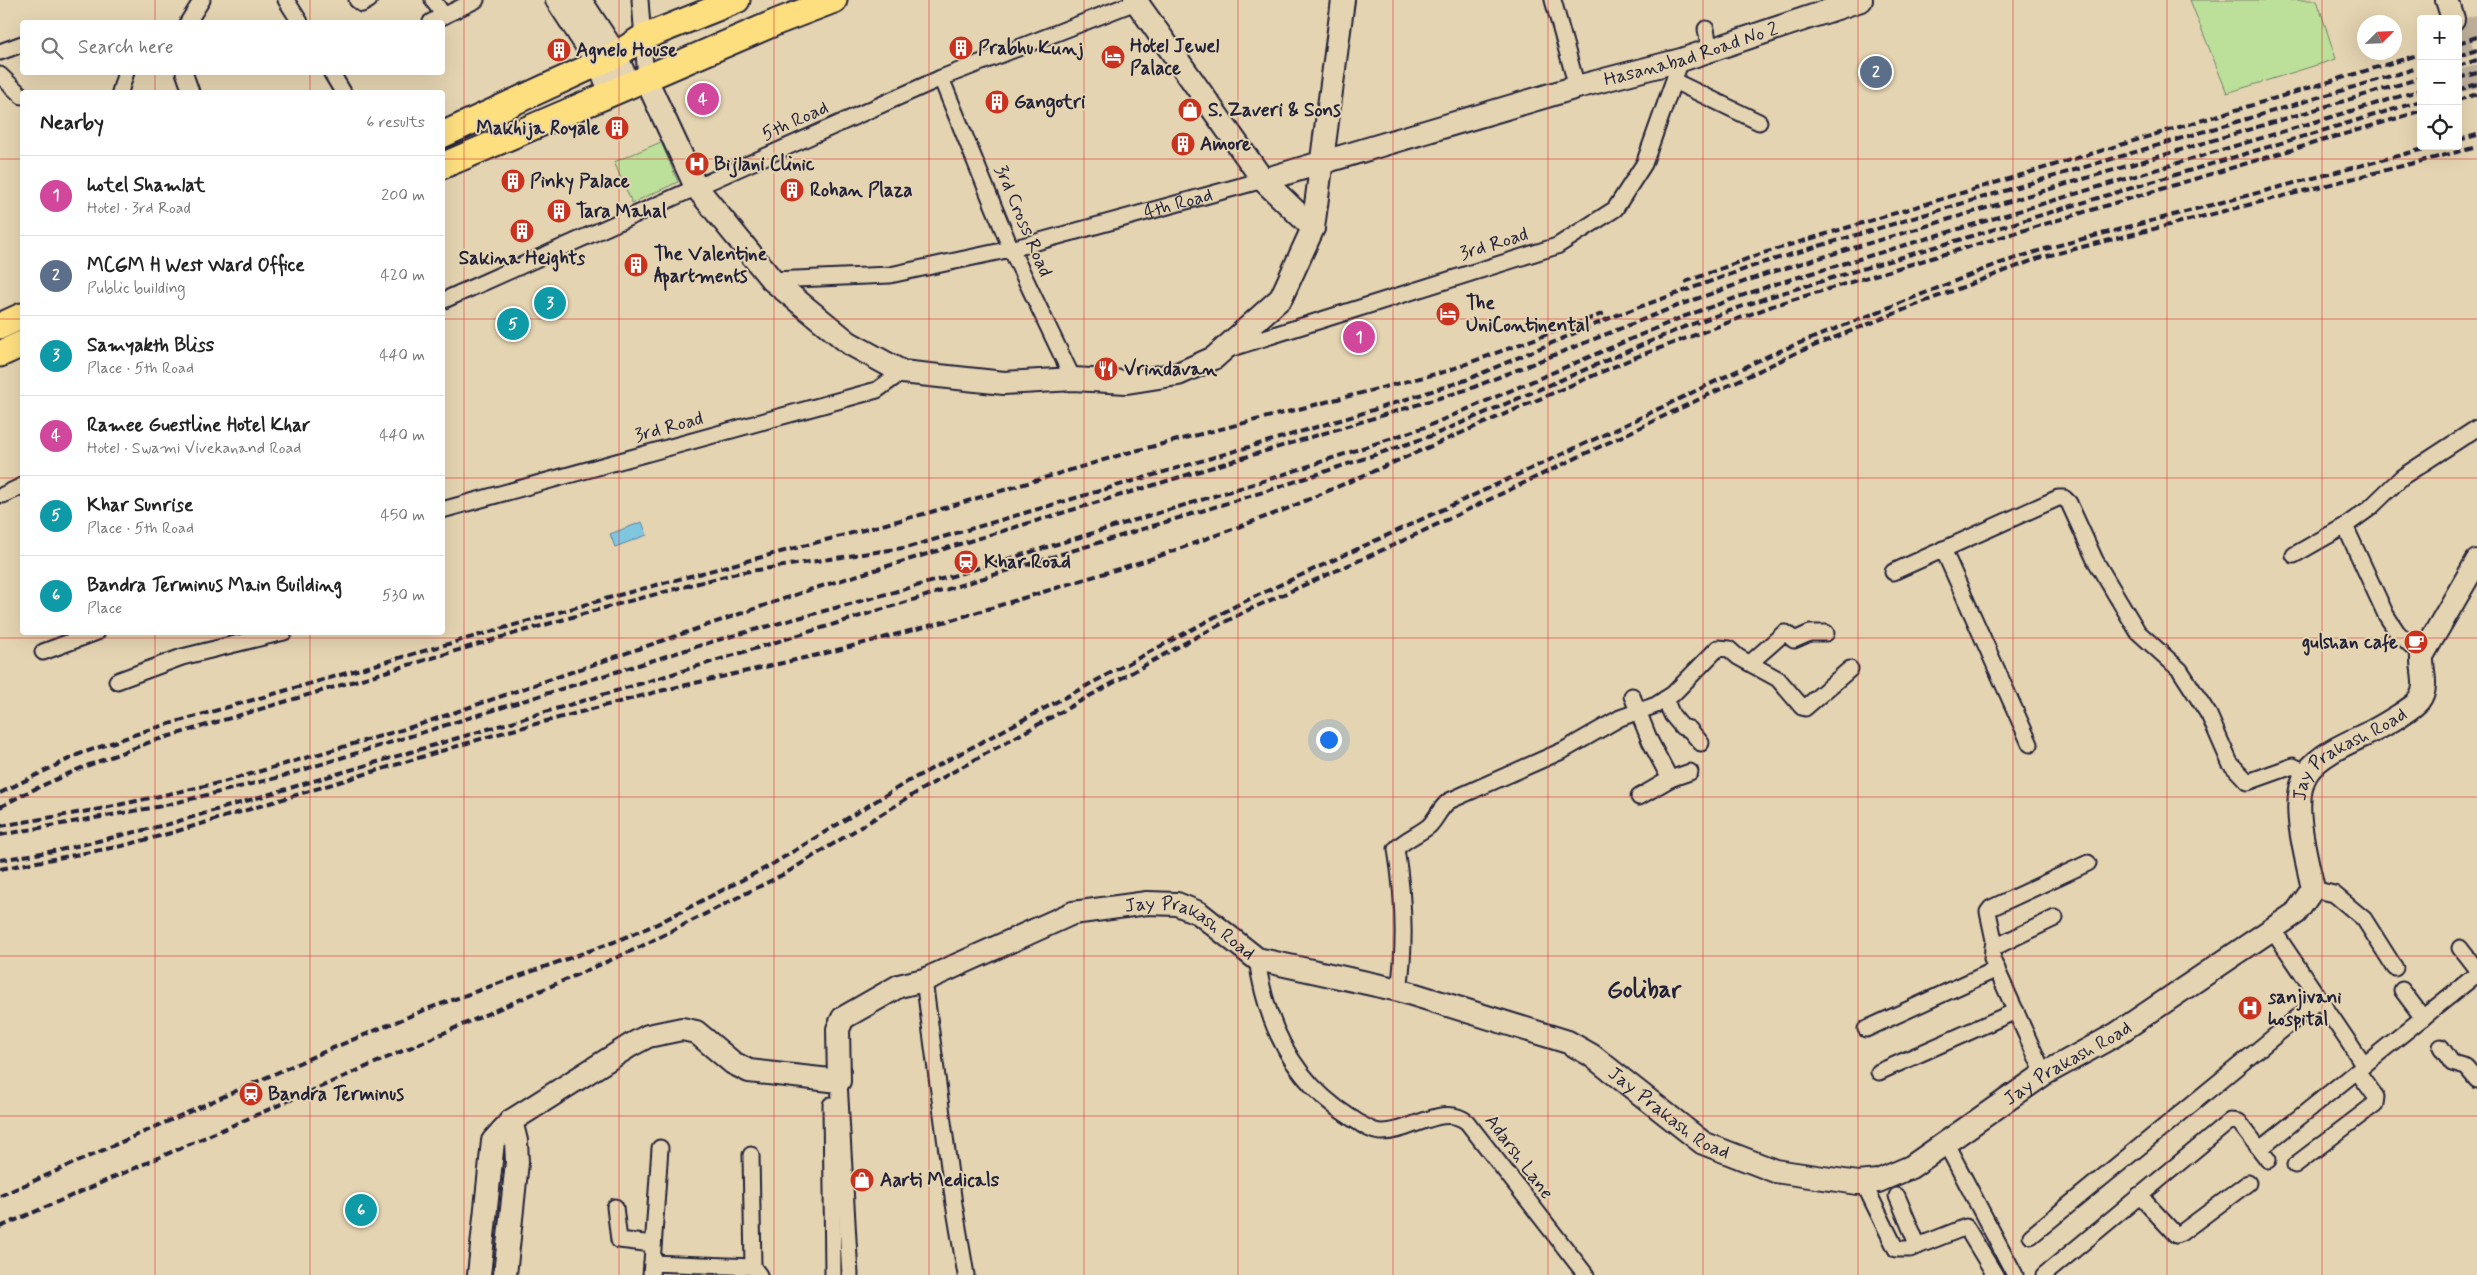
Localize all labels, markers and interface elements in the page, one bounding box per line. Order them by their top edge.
north arrow [2357,15,2402,60]
map controls [2417,15,2462,150]
button: + [2417,15,2462,60]
street label: Hasanabad Road No 2 [1601,16,1781,92]
search box [20,20,445,75]
icon: search [38,34,66,62]
place label: Hotel Jewel Palace [1130,34,1220,81]
text: Search here [78,35,174,60]
building icon: Prabhu Kunj [948,35,974,61]
place label: Prabhu Kunj [978,36,1083,61]
building icon: Agnelo House [546,37,572,63]
place label: Agnelo House [576,38,677,64]
hotel icon: Hotel Jewel Palace [1100,44,1126,70]
pin: 2 [1860,53,1892,91]
button: − [2417,60,2462,105]
pin: 4 [687,80,719,118]
building icon: Gangotri [984,89,1010,115]
place label: Gangotri [1014,90,1085,118]
street label: 5th Road [758,95,832,147]
shop icon: S. Zaveri & Sons [1177,97,1203,123]
place label: S. Zaveri & Sons [1208,98,1341,123]
button: locate [2417,105,2462,150]
text: Nearby [40,109,104,137]
text: 6 results [366,112,425,133]
building icon: Makhija Royale [604,115,630,141]
place label: Makhija Royale [476,116,600,141]
building icon: Amore [1170,131,1196,157]
place label: Amore [1200,132,1251,157]
hospital icon: Bijlani Clinic [684,151,710,177]
place label: Bijlani Clinic [714,152,815,178]
street label: 3rd Cross Road [988,161,1058,281]
building icon: Pinky Palace [500,168,526,194]
place label: Pinky Palace [530,169,630,195]
text: hotel Shamlat [87,173,205,198]
building icon: Rohan Plaza [779,177,805,203]
place label: Rohan Plaza [810,178,913,203]
street label: 4th Road [1141,182,1215,225]
text: 1 [52,185,60,206]
text: 200 m [381,185,425,206]
text: Hotel · 3rd Road [87,198,191,219]
building icon: Tara Mahal [546,198,572,224]
place label: Tara Mahal [576,199,667,224]
building icon: Sakina Heights [509,218,535,244]
street label: 3rd Road [1457,222,1531,266]
place label: The Valentine Apartments [654,242,768,291]
place label: Sakina Heights [459,246,586,272]
building icon: The Valentine Apartments [623,252,649,278]
text: MCGM H West Ward Office [87,253,305,278]
text: 2 [52,265,60,286]
text: 420 m [381,265,425,286]
text: Public building [87,278,186,299]
pin: 3 [534,284,566,322]
place label: The UniContinental [1466,291,1590,338]
hotel icon: The UniContinental [1435,301,1461,327]
pin: 5 [497,305,529,343]
pin: 1 [1343,318,1375,356]
text: Samyakth Bliss [87,333,214,358]
text: 3 [52,345,60,366]
text: 440 m [379,345,425,366]
restaurant icon: Vrindavan [1093,356,1119,382]
place label: Vrindavan [1124,357,1217,382]
text: Place · 5th Road [87,358,194,379]
street label: 3rd Road [632,406,706,448]
text: Ramee Guestline Hotel Khar [87,413,310,438]
text: 4 [51,425,61,446]
text: 440 m [379,425,425,446]
text: Hotel · Swami Vivekanand Road [87,438,301,459]
text: Khar Sunrise [87,493,193,518]
text: 5 [51,505,61,526]
text: 450 m [380,505,425,526]
text: Place · 5th Road [87,518,194,539]
station icon: Khar Road [953,549,979,575]
place label: Khar Road [984,550,1071,575]
text: Bandra Terminus Main Building [87,573,342,598]
text: 6 [52,585,60,606]
text: 530 m [382,585,425,606]
text: Place [87,598,122,619]
cafe icon: gulshan cafe [2403,629,2429,655]
place label: gulshan cafe [2302,630,2398,656]
street label: Jay Prakash Road [2287,702,2412,802]
your location [1316,727,1342,753]
street label: Jay Prakash Road [1123,890,1261,966]
district label: Golibar [1607,975,1682,1006]
place label: sanjivani hospital [2267,985,2342,1032]
hospital icon: sanjivani hospital [2237,995,2263,1021]
street label: Jay Prakash Road [1999,1015,2136,1111]
street label: Jay Prakash Road [1603,1061,1733,1165]
station icon: Bandra Terminus [238,1081,264,1107]
place label: Bandra Terminus [268,1082,404,1107]
street label: Adarsh Lane [1479,1110,1559,1204]
shop icon: Aarti Medicals [849,1167,875,1193]
place label: Aarti Medicals [880,1168,1000,1193]
pin: 6 [345,1191,377,1229]

